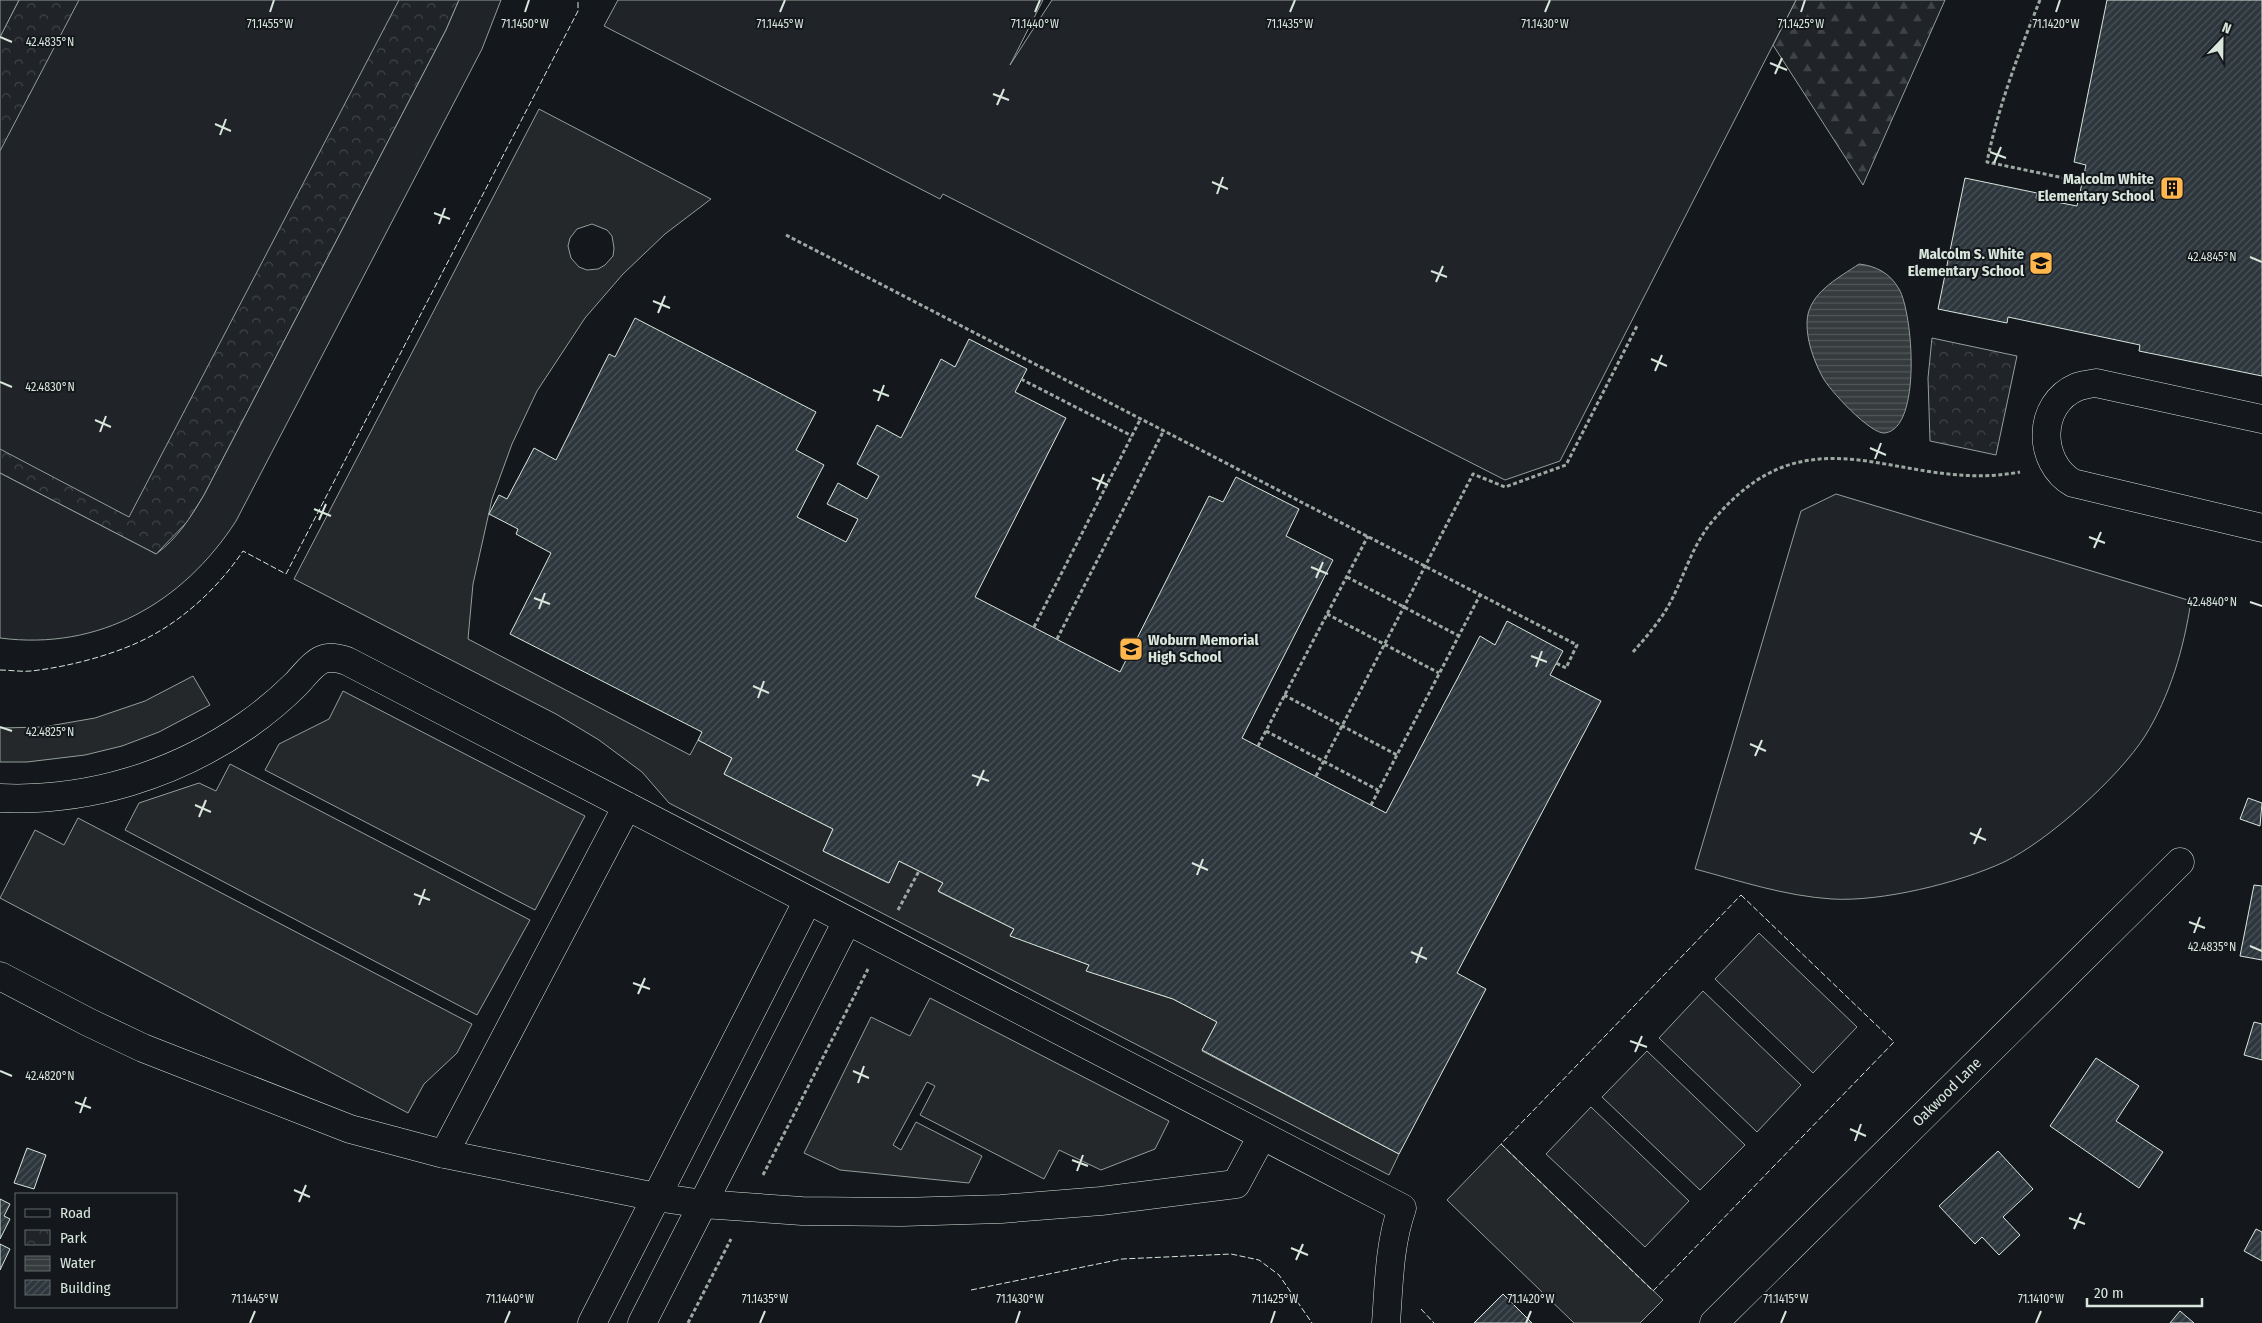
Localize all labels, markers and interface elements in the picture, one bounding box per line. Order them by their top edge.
north arrow [2197,15,2247,65]
text: 71.1455°W [247,17,293,31]
text: 71.1450°W [501,17,549,31]
text: 71.1445°W [757,17,803,31]
text: 71.1440°W [1011,17,1059,31]
text: 71.1435°W [1267,17,1313,31]
text: 71.1430°W [1521,17,1569,31]
text: 71.1425°W [1778,17,1824,31]
text: 71.1420°W [2032,17,2080,31]
text: N [2220,19,2234,38]
text: 42.4835°N [26,35,74,49]
place label: Malcolm White Elementary School [2038,170,2155,205]
building icon: Malcolm White Elementary School [2159,175,2185,201]
place label: Malcolm S. White Elementary School [1908,245,2025,280]
school or university icon: Malcolm S. White Elementary School [2028,250,2054,276]
text: 42.4845°N [2188,250,2236,264]
text: 42.4830°N [25,380,75,394]
text: 42.4840°N [2187,595,2237,609]
place label: Woburn Memorial High School [1148,631,1259,666]
school or university icon: Woburn Memorial High School [1118,636,1144,662]
text: 42.4825°N [26,725,74,739]
text: 42.4835°N [2188,940,2236,954]
street label: Oakwood Lane [1909,1054,1985,1130]
text: 42.4820°N [25,1069,75,1083]
legend [15,1193,178,1308]
text: Road [60,1204,91,1222]
text: Park [60,1229,87,1247]
text: Water [60,1254,96,1272]
scale bar [2087,1276,2202,1308]
text: Building [60,1279,111,1297]
text: 20 m [2094,1284,2124,1302]
text: 71.1445°W [232,1292,278,1306]
text: 71.1440°W [486,1292,534,1306]
text: 71.1435°W [742,1292,788,1306]
text: 71.1430°W [996,1292,1044,1306]
text: 71.1425°W [1252,1292,1298,1306]
text: 71.1420°W [1507,1292,1555,1306]
text: 71.1415°W [1763,1292,1809,1306]
text: 71.1410°W [2018,1292,2064,1306]

